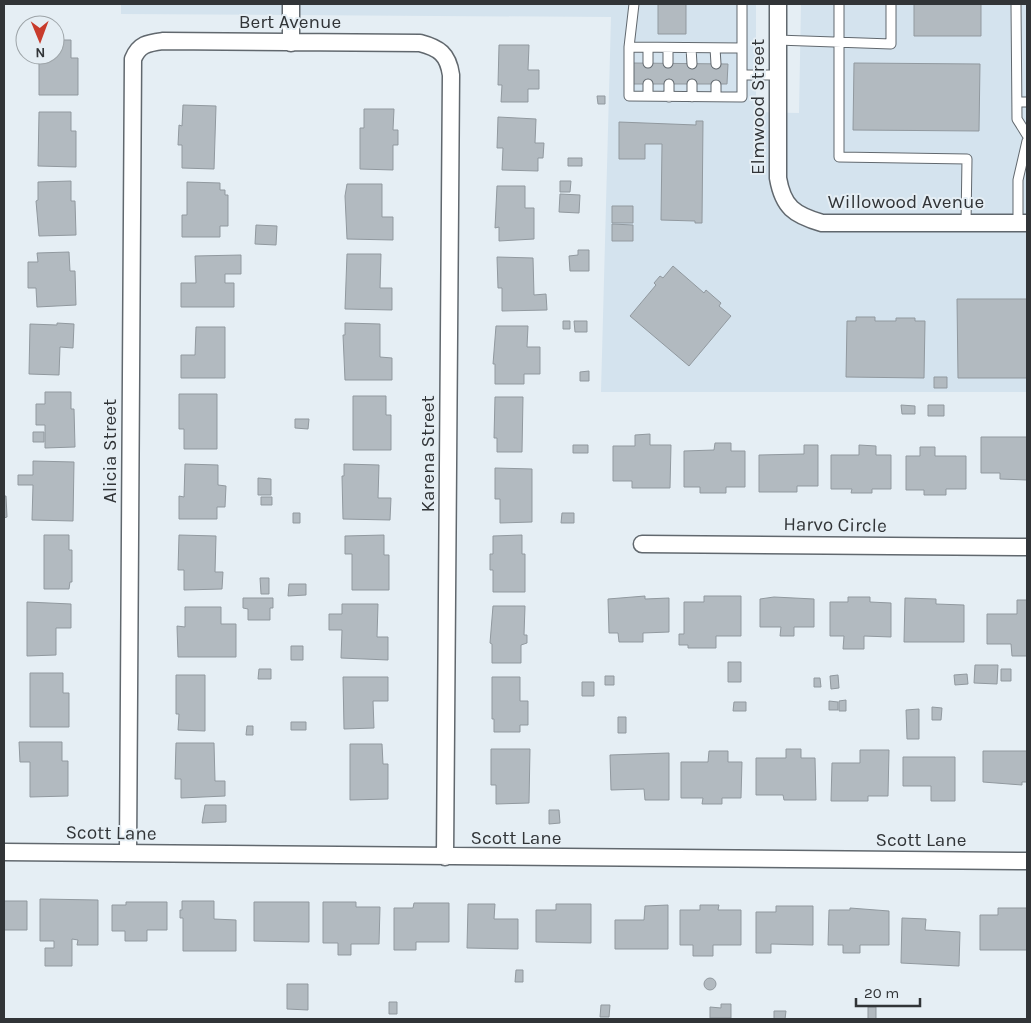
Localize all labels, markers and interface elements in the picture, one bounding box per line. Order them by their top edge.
street label: Bert Avenue [239,11,341,33]
north arrow [15,15,65,65]
street label: Elmwood Street [747,39,769,175]
text: N [35,44,45,61]
street label: Willowood Avenue [828,191,984,213]
street label: Karena Street [417,395,439,513]
street label: Alicia Street [99,399,121,503]
street label: Harvo Circle [783,513,887,537]
street label: Scott Lane [65,821,157,845]
street label: Scott Lane [470,827,562,849]
street label: Scott Lane [875,829,967,851]
scale bar [856,976,920,1008]
text: 20 m [864,984,899,1002]

